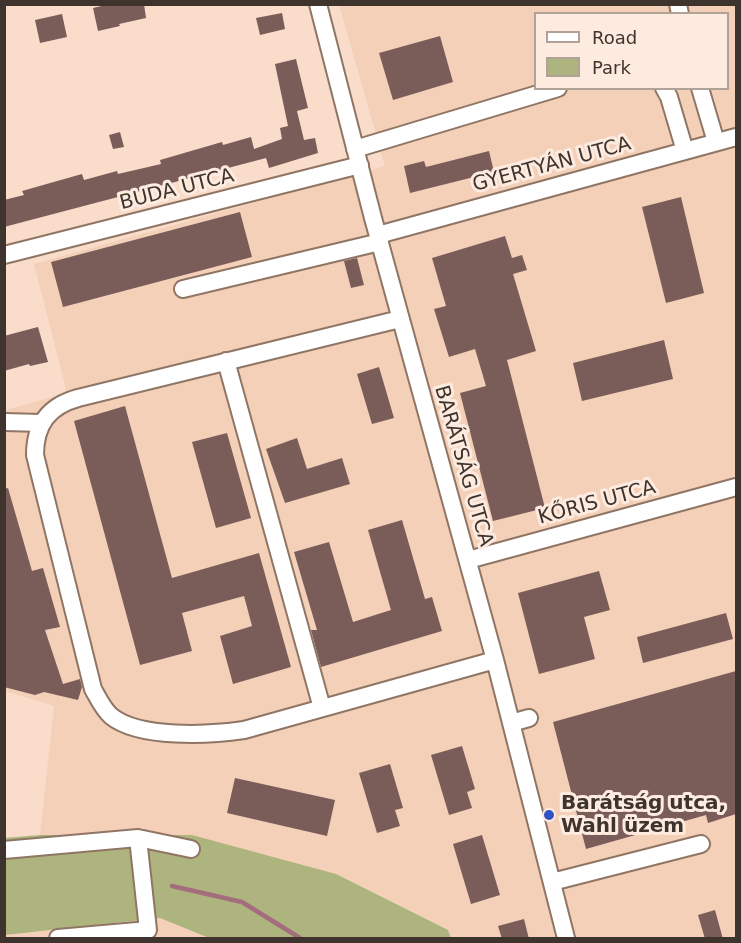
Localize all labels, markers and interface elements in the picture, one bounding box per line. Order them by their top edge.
legend [534,12,729,90]
text: Road [592,27,637,48]
text: Park [592,57,631,78]
street label: GYERTYÁN UTCA [470,132,634,198]
street label: BUDA UTCA [117,164,237,216]
street label: BARÁTSÁG UTCA [429,383,497,549]
street label: KŐRIS UTCA [535,476,659,530]
place label: Barátság utca, Wahl üzem [561,792,726,839]
marker: Barátság utca, Wahl üzem [542,808,556,822]

